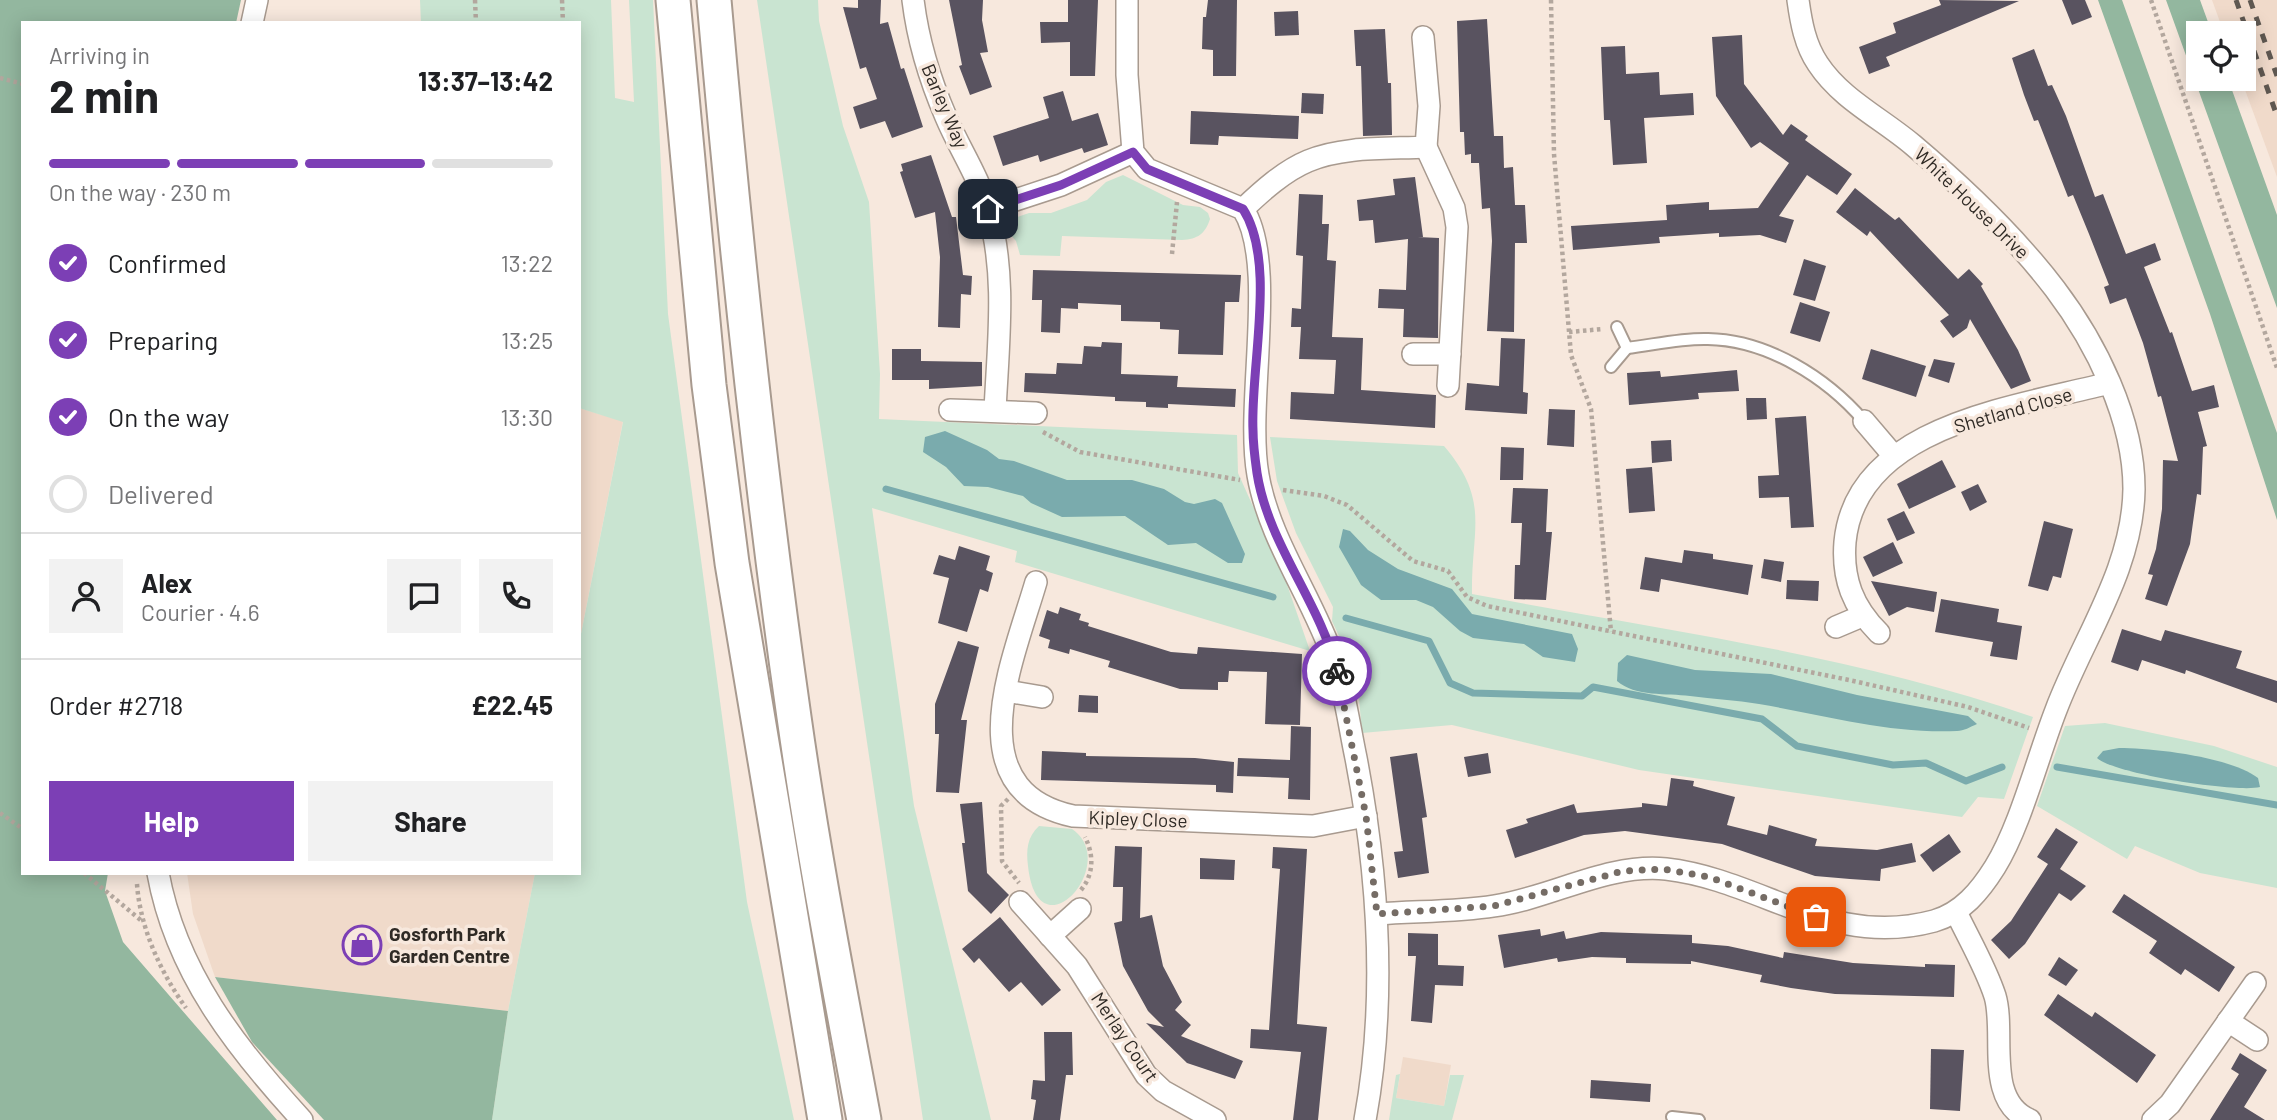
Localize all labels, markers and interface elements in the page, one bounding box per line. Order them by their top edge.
map controls [2186,21,2256,91]
button: locate [2186,21,2256,91]
text: Arriving in [49,41,150,69]
street label: Barley Way [917,60,974,152]
text: 13:37–13:42 [418,65,553,96]
text: 2 min [49,67,159,122]
street label: White House Drive [1910,142,2035,263]
text: On the way · 230 m [49,178,231,206]
pin [958,179,1018,239]
icon: home [969,190,1007,228]
icon: check [49,244,87,282]
text: Confirmed [108,247,227,278]
text: 13:22 [501,249,553,277]
icon: check [49,321,87,359]
text: Preparing [108,324,218,355]
text: 13:25 [501,326,553,354]
street label: Shetland Close [1951,382,2075,437]
icon: check [49,398,87,436]
text: On the way [108,401,229,432]
text: 13:30 [500,403,553,431]
text: Delivered [108,478,214,509]
button: person [49,559,123,633]
button: chat [387,559,461,633]
button: phone [479,559,553,633]
text: Alex [141,567,192,598]
text: Courier · 4.6 [141,598,260,626]
courier [1302,636,1372,706]
icon: bike [1318,652,1356,690]
text: Order #2718 [49,689,183,720]
text: £22.45 [471,689,553,720]
button: Help [49,781,294,861]
button: Share [308,781,553,861]
street label: Kipley Close [1088,805,1188,832]
pin [1786,887,1846,947]
icon: bag [1797,898,1835,936]
place label: Gosforth Park Garden Centre [389,922,510,967]
shop icon: Gosforth Park Garden Centre [341,924,383,966]
street label: Merlay Court [1087,987,1164,1086]

